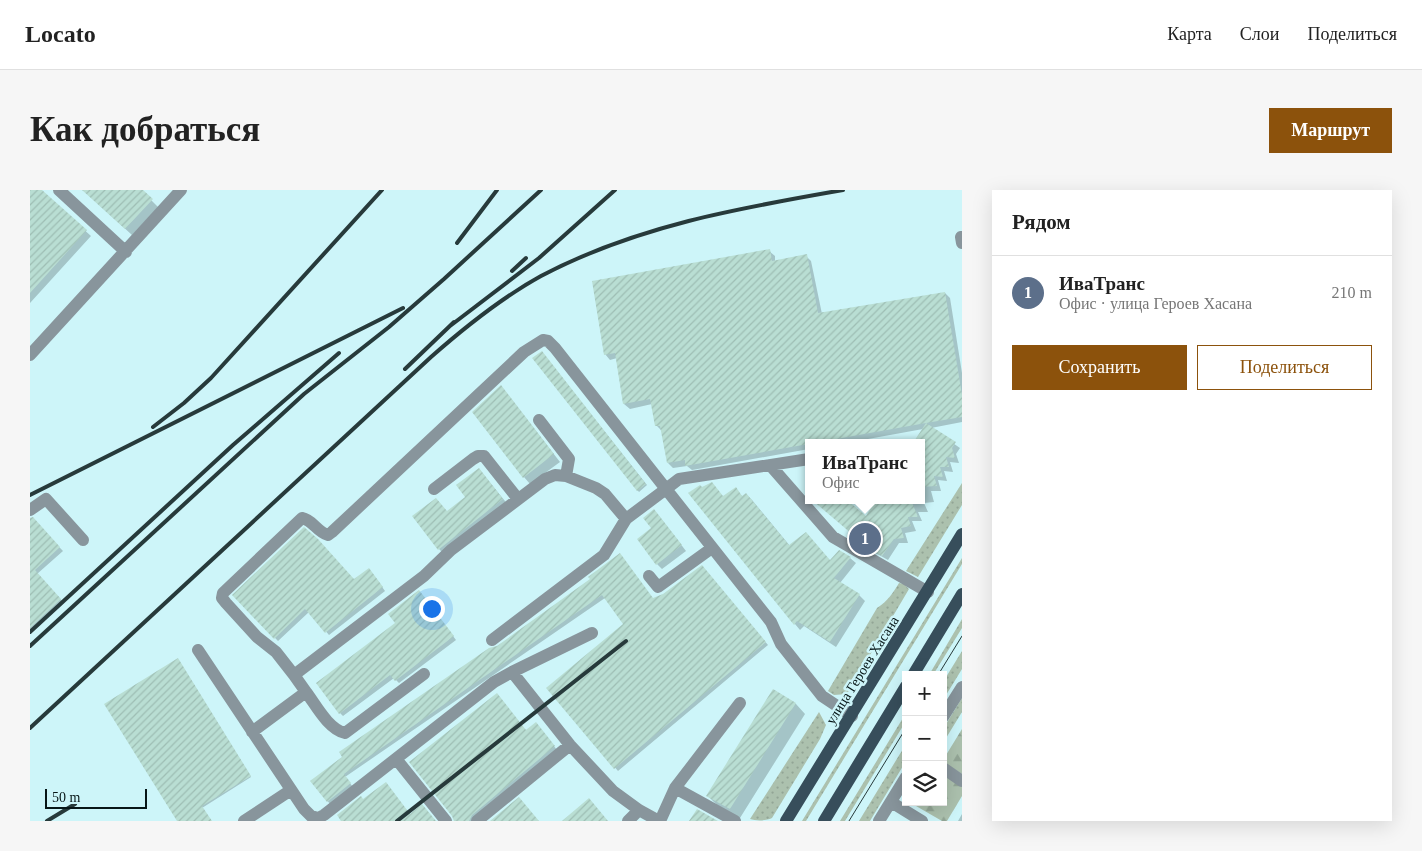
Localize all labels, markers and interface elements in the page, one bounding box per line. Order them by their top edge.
text: Locato [25,21,96,47]
text: Карта [1167,24,1212,44]
text: Слои [1240,24,1279,44]
text: Поделиться [1307,24,1397,44]
button: Маршрут [1269,108,1392,153]
text: Как добраться [30,110,260,149]
text: Рядом [1012,210,1071,234]
text: ИваТранс [1059,273,1145,294]
text: 1 [1024,284,1032,301]
text: 210 m [1332,284,1372,301]
text: Офис · улица Героев Хасана [1059,295,1252,312]
button: Сохранить [1012,345,1187,390]
button: Поделиться [1197,345,1372,390]
popup [805,439,925,504]
text: ИваТранс [822,452,908,473]
text: Офис [822,474,860,491]
pin: 1 [849,520,881,558]
your location [419,596,445,622]
street label: улица Героев Хасана [823,613,902,727]
map controls [902,671,947,806]
button: + [902,671,947,716]
button: − [902,716,947,761]
button: layers [902,761,947,806]
scale bar [45,786,148,809]
text: 50 m [52,790,80,805]

